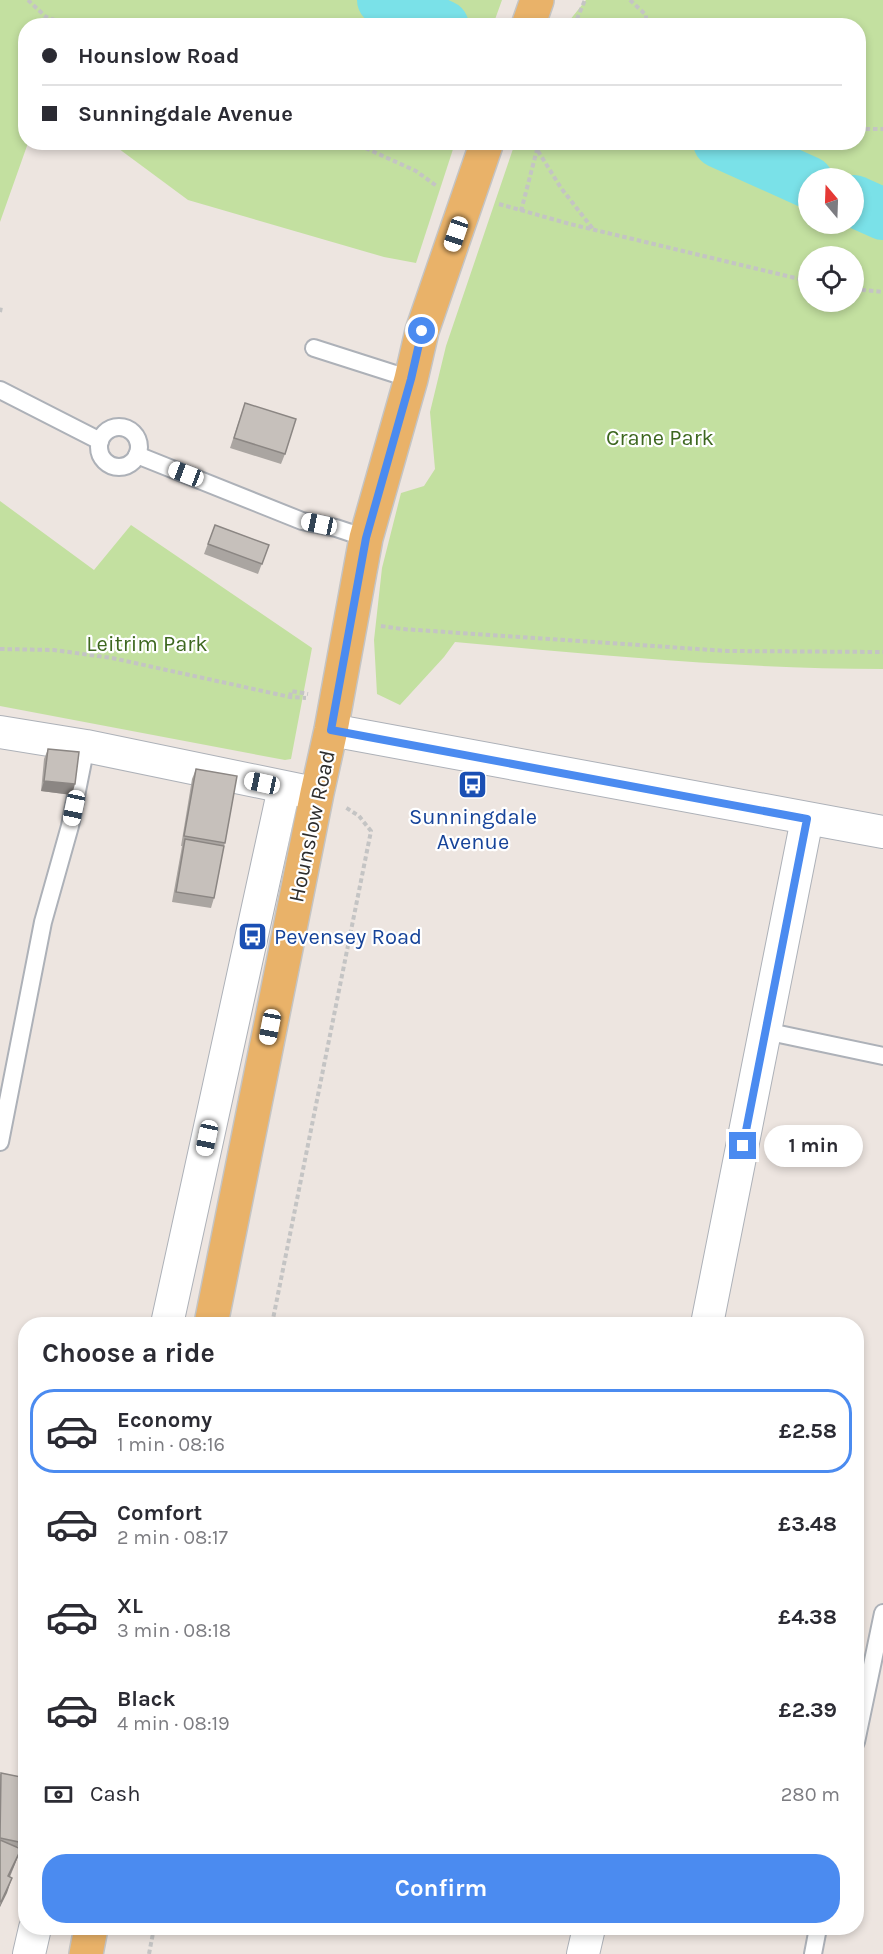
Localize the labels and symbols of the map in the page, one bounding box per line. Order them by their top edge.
north arrow [798,168,864,234]
car [442,214,470,254]
route start [408,317,435,344]
park label: Crane Park [606,425,714,451]
car [166,459,206,489]
car [300,511,338,537]
park label: Leitrim Park [86,631,208,657]
street label: Hounslow Road [283,748,341,905]
bus stop icon: Sunningdale Avenue [457,768,489,800]
car [243,770,281,796]
car [61,789,87,827]
place label: Sunningdale Avenue [409,804,537,855]
bus stop icon: Pevensey Road [237,920,269,952]
place label: Pevensey Road [274,924,422,950]
car [258,1008,282,1046]
car [194,1119,220,1157]
callout: 1 min [764,1125,863,1167]
route end [729,1132,756,1159]

